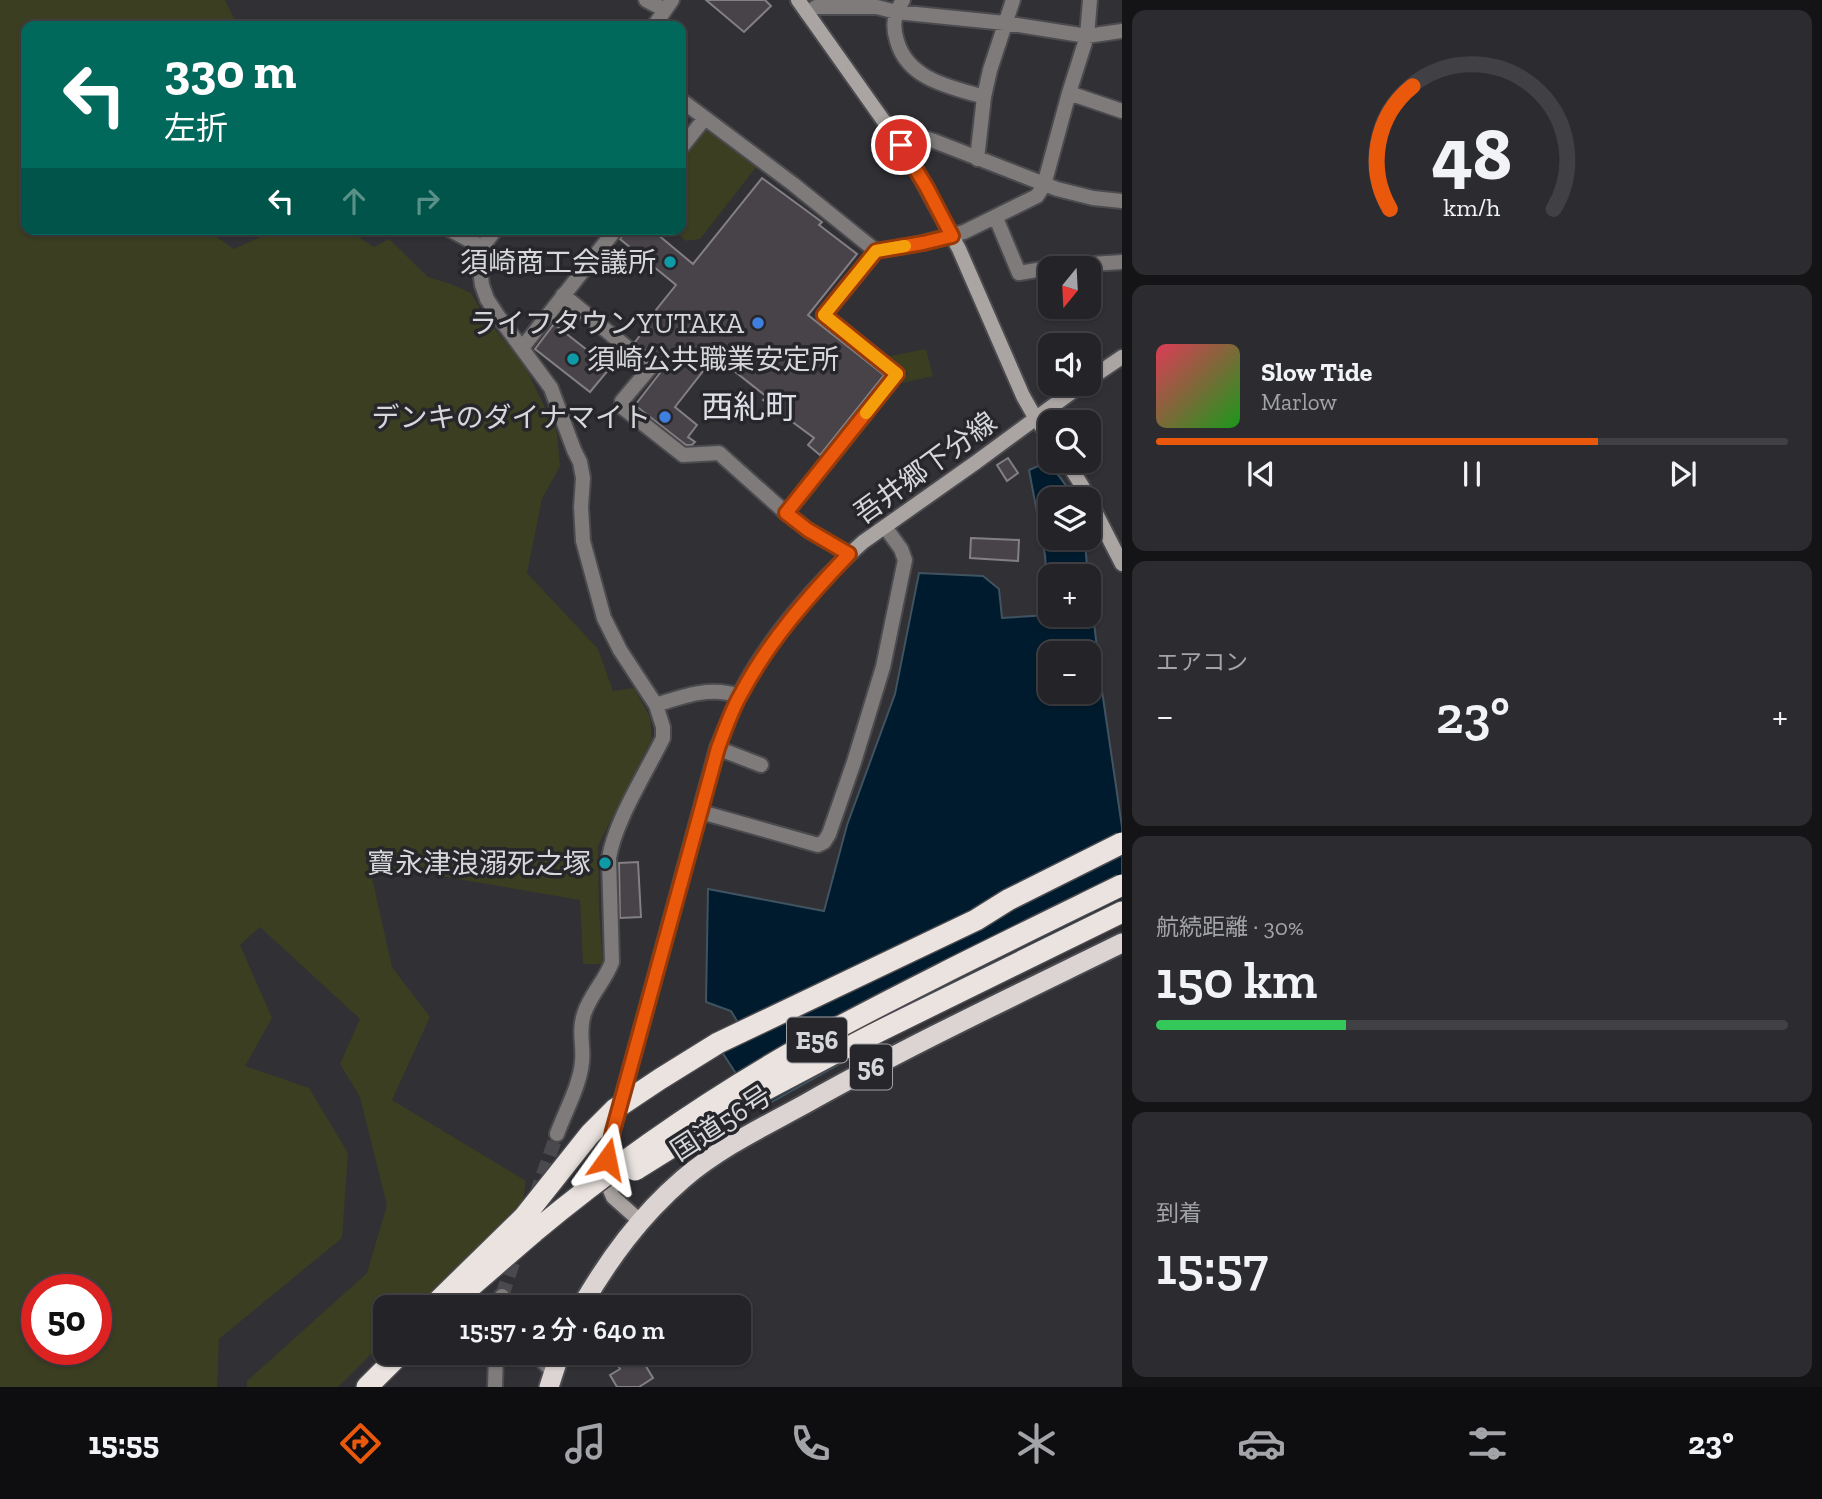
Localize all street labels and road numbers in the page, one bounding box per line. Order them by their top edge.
street label: 吾井郷下分線 [847,405,1003,531]
road number: E56 [787,1018,847,1063]
road number: 56 [850,1044,892,1090]
street label: 国道56号 [665,1078,777,1168]

